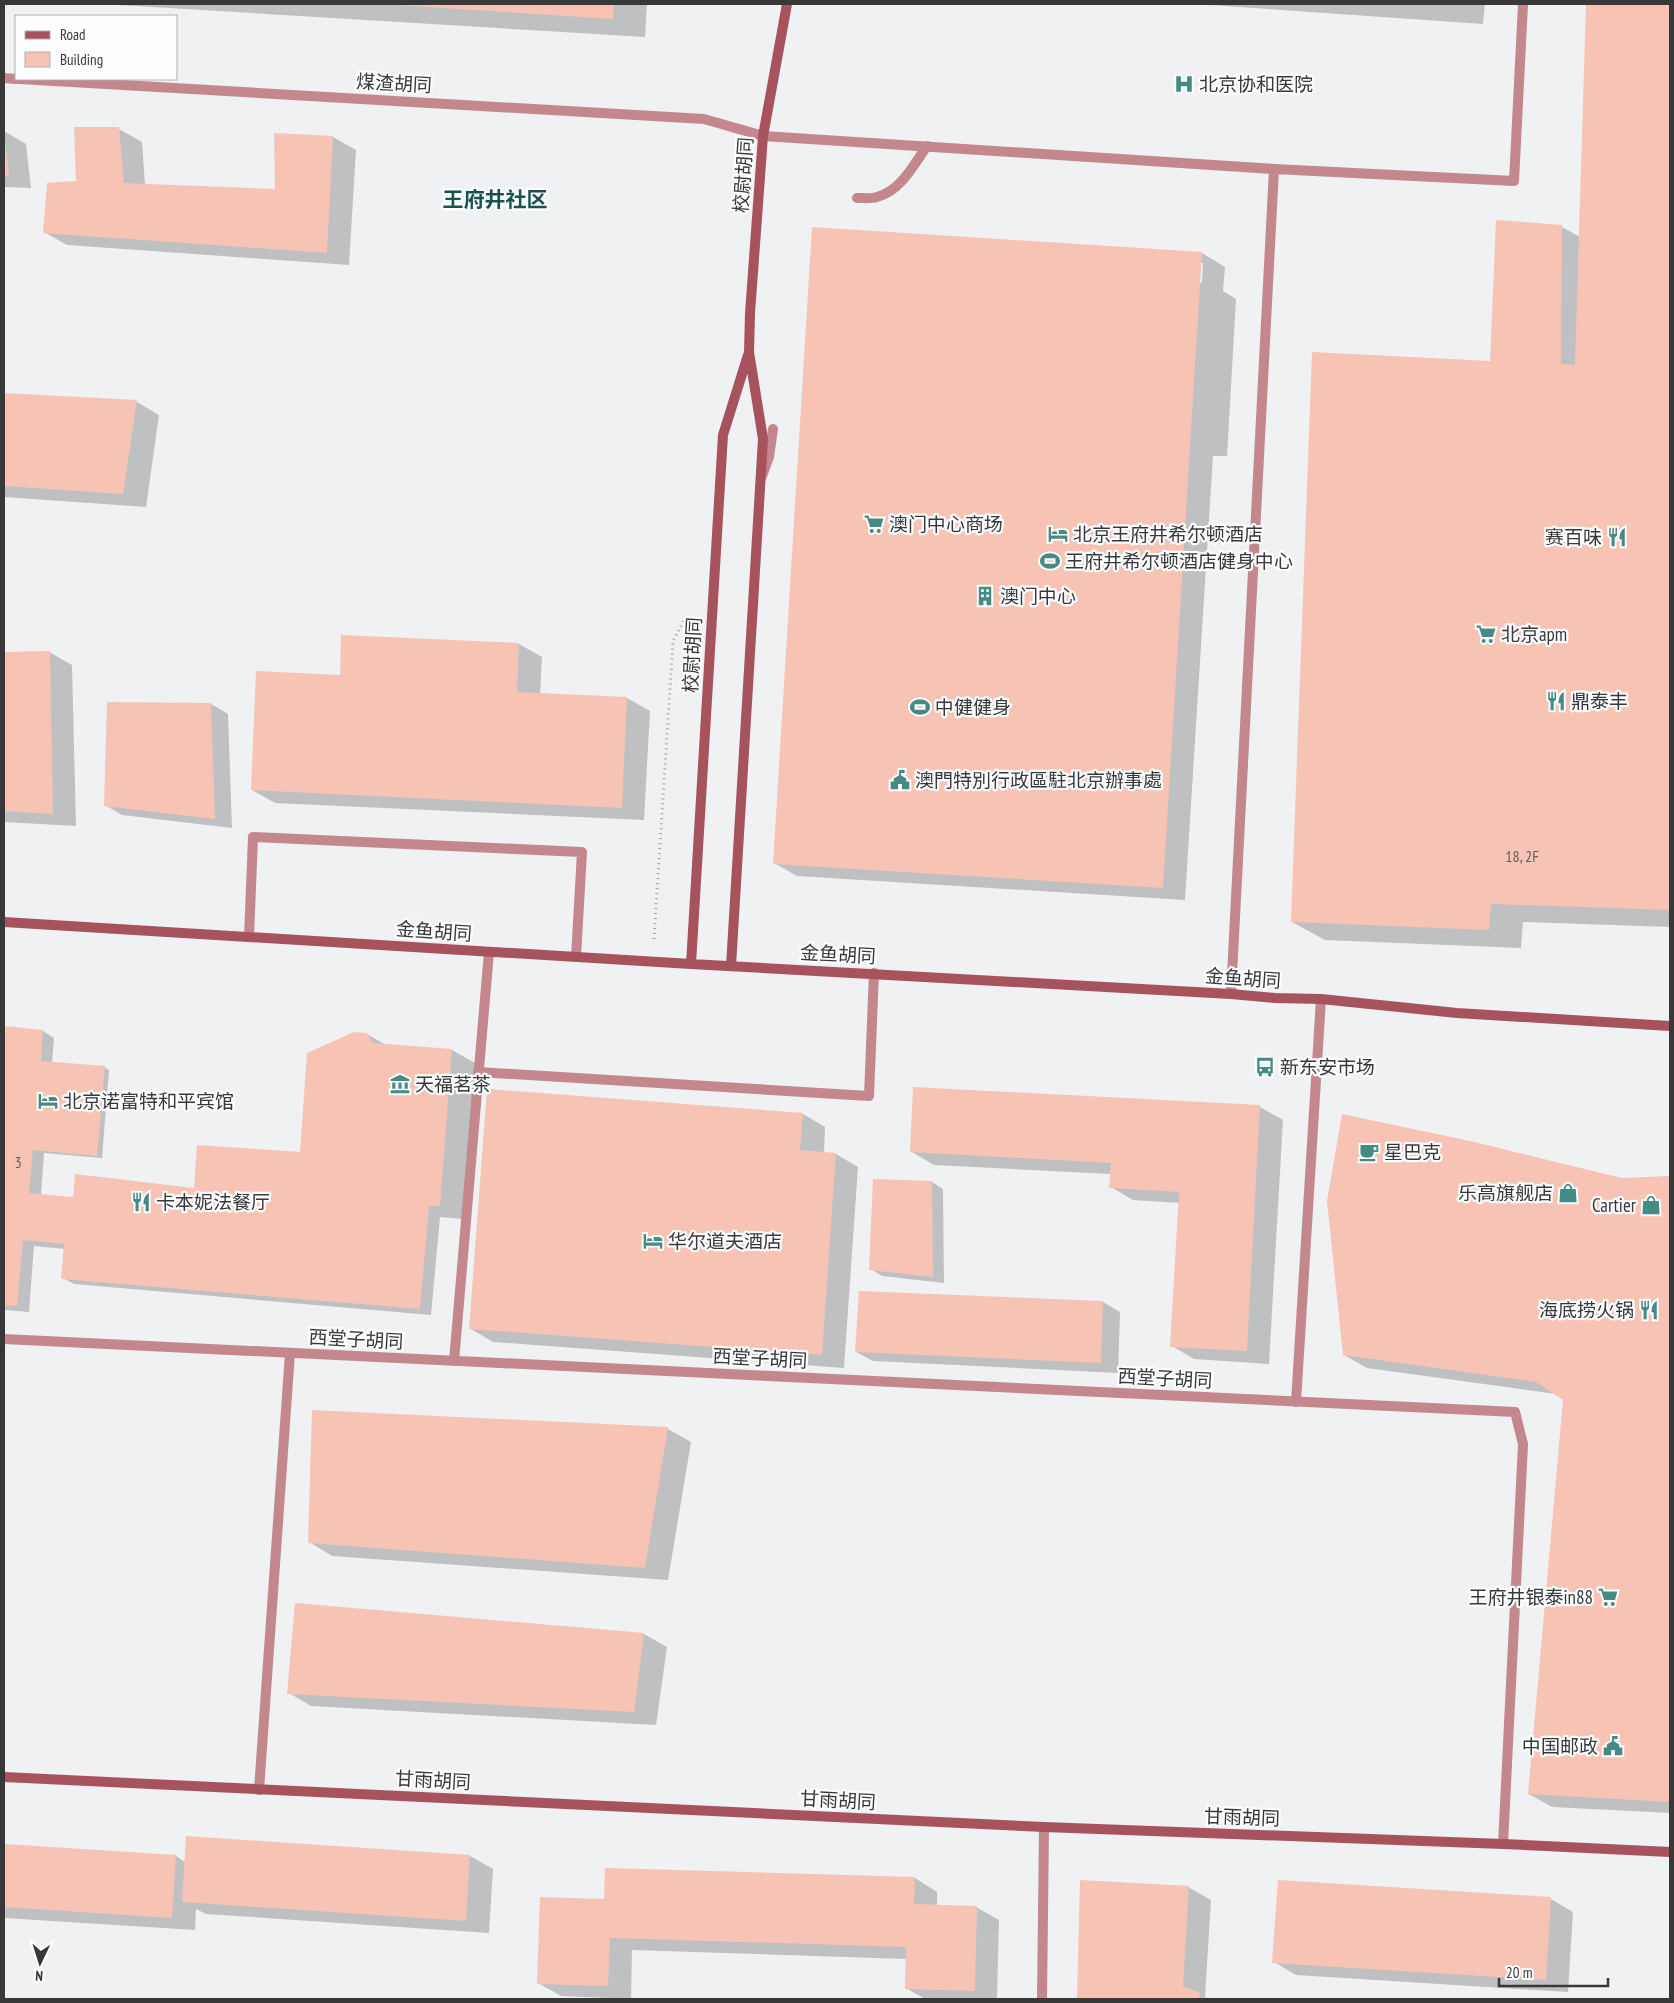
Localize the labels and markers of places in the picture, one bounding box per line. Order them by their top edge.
place label: 北京协和医院 [1199,72,1313,96]
hospital icon: 北京协和医院 [1173,73,1195,95]
place label: 澳门中心商场 [889,512,1003,536]
supermarket icon: 澳门中心商场 [863,513,885,535]
place label: 北京王府井希尔顿酒店 [1073,522,1263,546]
hotel icon: 北京王府井希尔顿酒店 [1047,523,1069,545]
place label: 赛百味 [1545,525,1602,549]
restaurant icon: 赛百味 [1606,526,1628,548]
place label: 王府井希尔顿酒店健身中心 [1065,549,1293,573]
sports icon: 王府井希尔顿酒店健身中心 [1039,550,1061,572]
place label: 澳门中心 [1000,584,1076,608]
building icon: 澳门中心 [974,585,996,607]
place label: 北京apm [1501,622,1567,646]
supermarket icon: 北京apm [1475,623,1497,645]
place label: 鼎泰丰 [1571,689,1628,713]
restaurant icon: 鼎泰丰 [1545,690,1567,712]
place label: 中健健身 [935,695,1011,719]
sports icon: 中健健身 [909,696,931,718]
place label: 澳門特別行政區駐北京辦事處 [915,768,1162,792]
public building icon: 澳門特別行政區駐北京辦事處 [889,769,911,791]
place label: 新东安市场 [1280,1055,1375,1079]
bus stop icon: 新东安市场 [1254,1056,1276,1078]
place label: 天福茗茶 [415,1072,491,1096]
museum icon: 天福茗茶 [389,1073,411,1095]
place label: 北京诺富特和平宾馆 [63,1089,234,1113]
hotel icon: 北京诺富特和平宾馆 [37,1090,59,1112]
place label: 星巴克 [1384,1140,1441,1164]
cafe icon: 星巴克 [1358,1141,1380,1163]
place label: 乐高旗舰店 [1458,1181,1553,1205]
shop icon: 乐高旗舰店 [1557,1182,1579,1204]
place label: 卡本妮法餐厅 [156,1190,270,1214]
restaurant icon: 卡本妮法餐厅 [130,1191,152,1213]
place label: Cartier [1592,1193,1637,1217]
shop icon: Cartier [1640,1194,1662,1216]
place label: 华尔道夫酒店 [668,1229,782,1253]
hotel icon: 华尔道夫酒店 [642,1230,664,1252]
place label: 海底捞火锅 [1539,1298,1634,1322]
restaurant icon: 海底捞火锅 [1638,1299,1660,1321]
place label: 王府井银泰in88 [1468,1585,1593,1609]
supermarket icon: 王府井银泰in88 [1597,1586,1619,1608]
place label: 中国邮政 [1522,1734,1598,1758]
public building icon: 中国邮政 [1602,1735,1624,1757]

